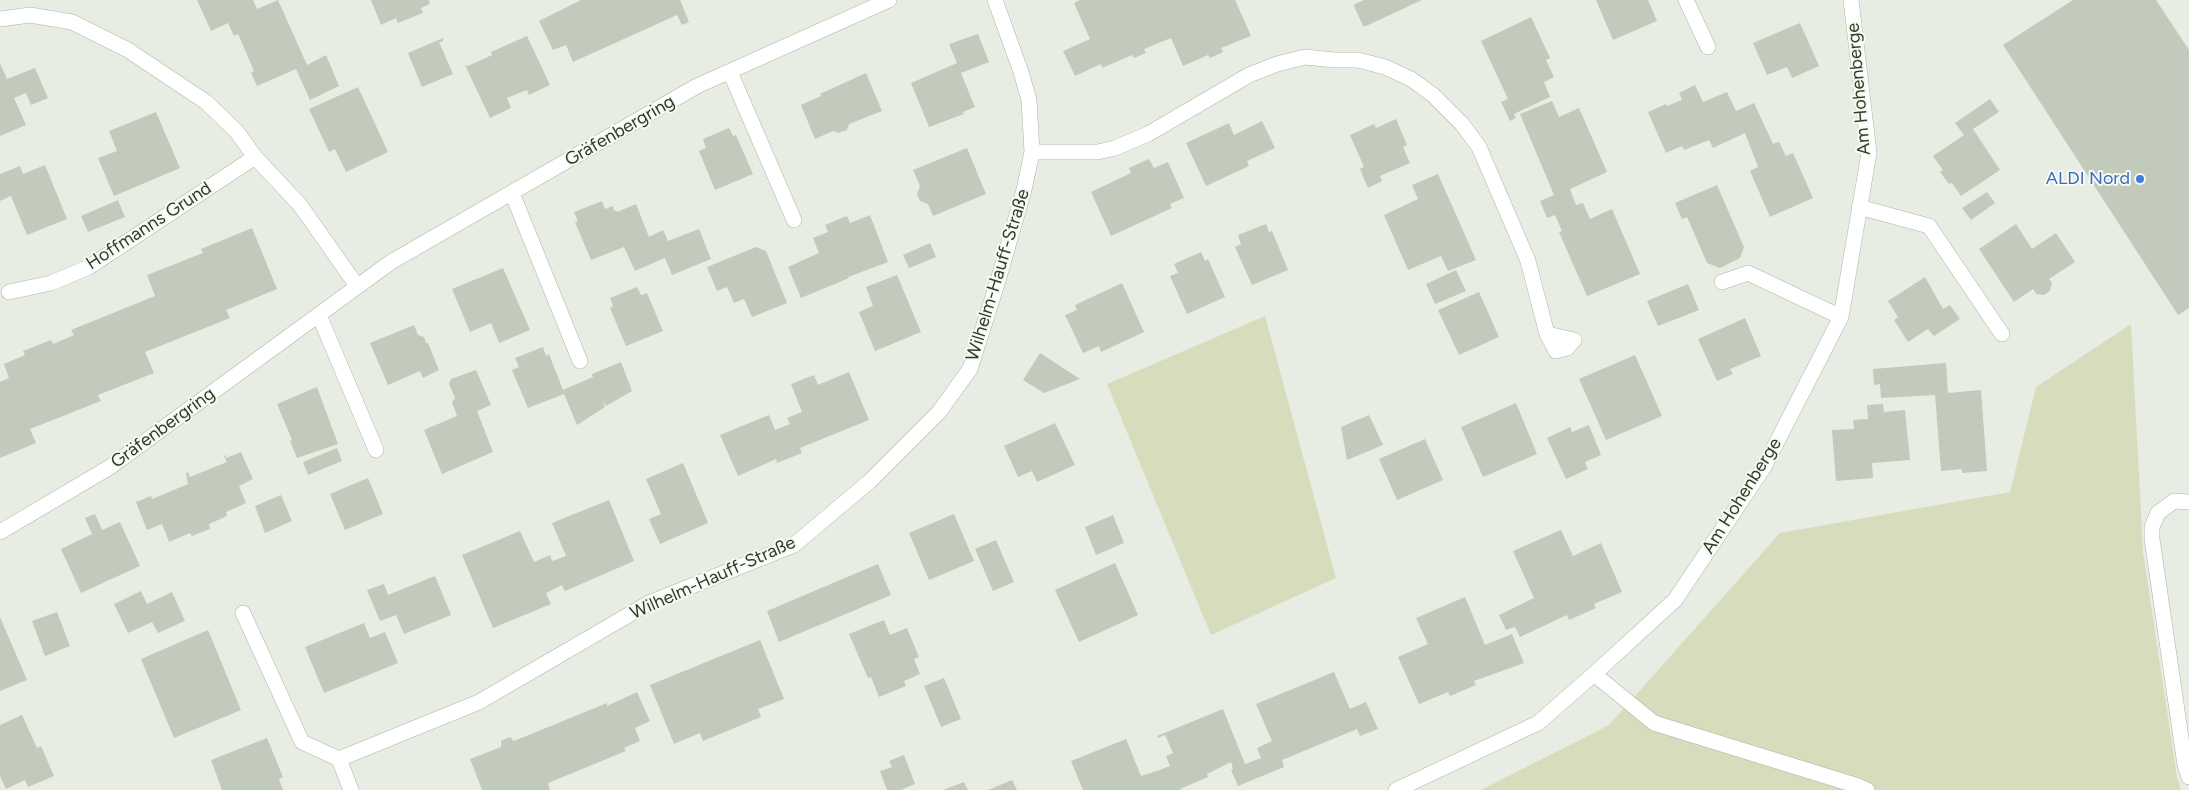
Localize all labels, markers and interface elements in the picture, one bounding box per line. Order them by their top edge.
street label: Am Hohenberge [1842,22,1876,156]
street label: Gräfenbergring [561,91,679,171]
place label: ALDI Nord [2046,168,2130,190]
marker: ALDI Nord [2134,173,2146,185]
street label: Hoffmanns Grund [82,177,216,275]
street label: Wilhelm-Hauff-Straße [962,186,1034,364]
street label: Gräfenbergring [107,383,219,473]
street label: Am Hohenberge [1698,434,1786,558]
street label: Wilhelm-Hauff-Straße [627,532,799,624]

